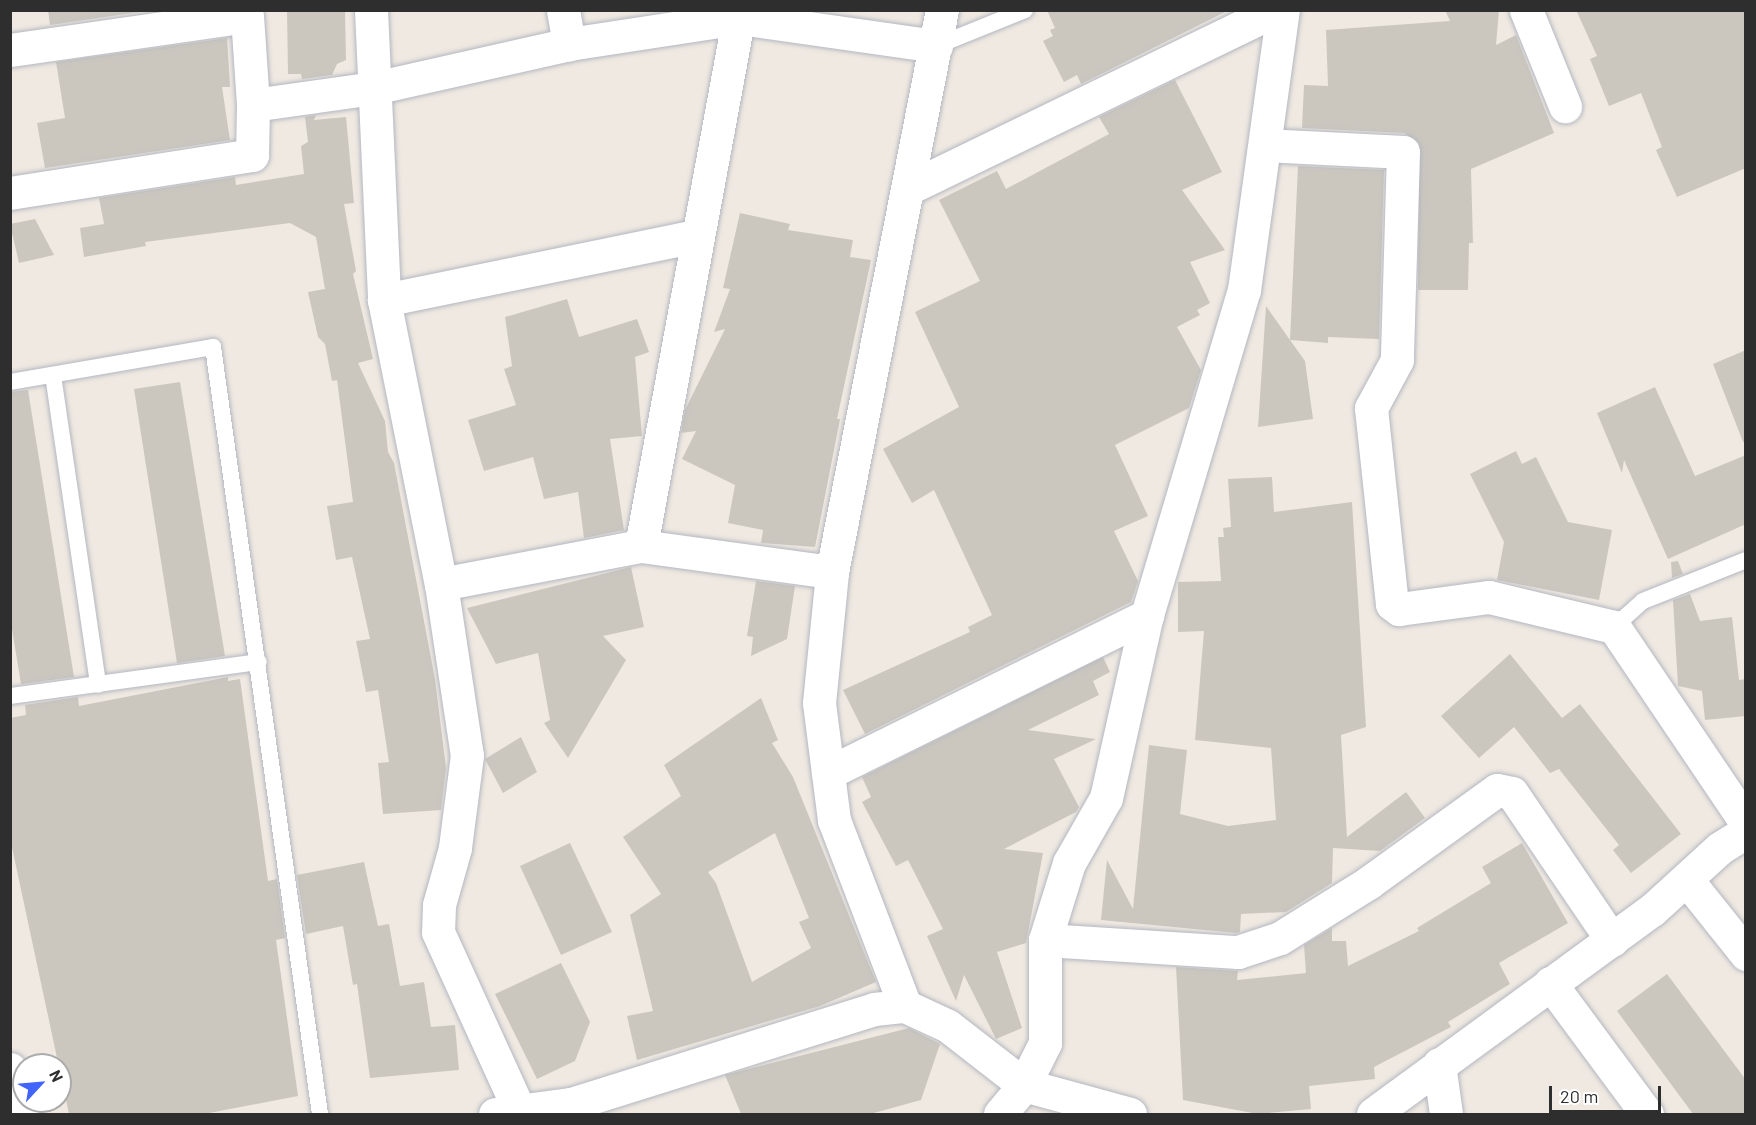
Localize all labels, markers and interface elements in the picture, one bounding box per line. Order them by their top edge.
north arrow [12,1053,72,1113]
text: N [46,1067,68,1085]
scale bar [1552,1074,1664,1112]
text: 20 m [1560,1085,1598,1107]

